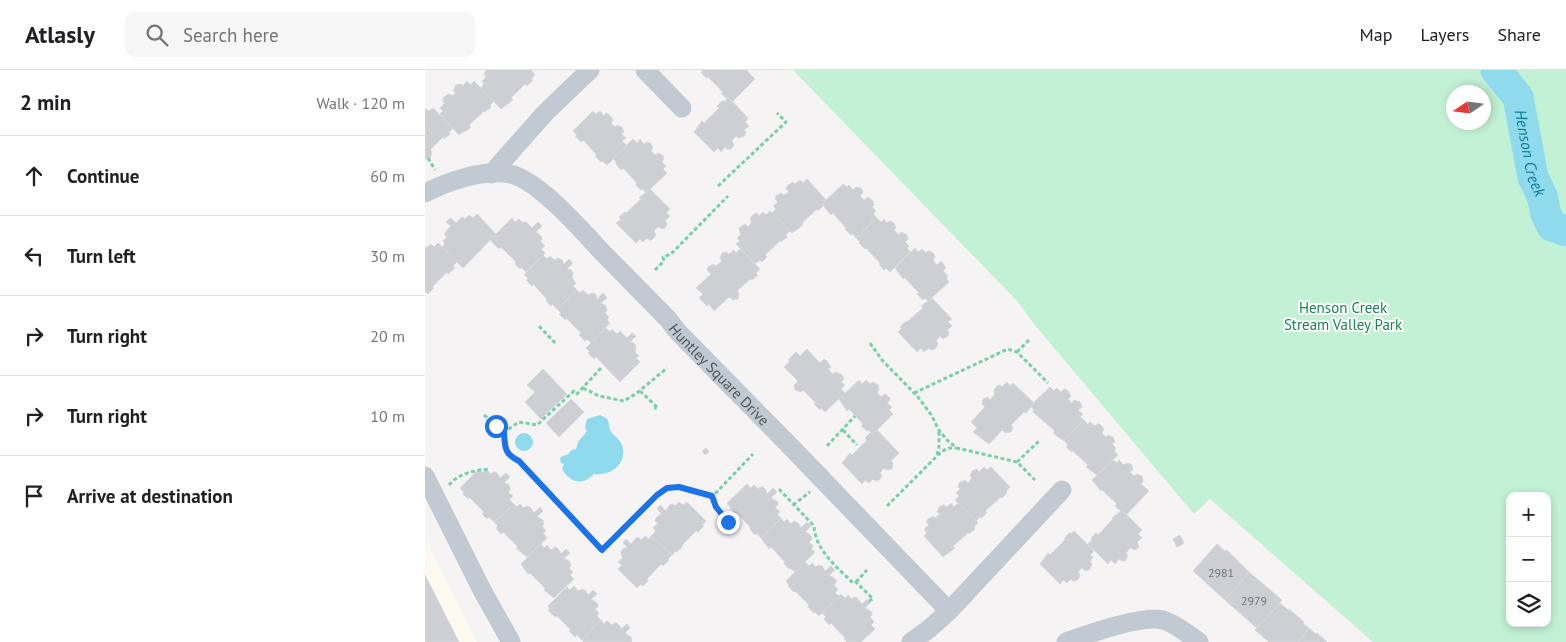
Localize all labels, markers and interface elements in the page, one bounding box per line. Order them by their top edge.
search box [125,12,475,57]
text: Atlasly [25,19,95,50]
icon: search [143,21,171,49]
text: Search here [183,23,279,47]
text: Map [1360,23,1392,46]
text: Layers [1420,23,1469,46]
text: Share [1497,23,1541,46]
north arrow [1446,85,1491,130]
text: 2 min [20,89,71,116]
text: Walk · 120 m [316,93,405,113]
water label: Henson Creek [1511,108,1551,200]
icon: ahead [20,162,48,190]
text: Continue [67,164,139,188]
text: 60 m [370,166,405,186]
icon: left [20,242,48,270]
text: Turn left [67,244,136,268]
text: 30 m [370,246,405,266]
park label: Henson Creek Stream Valley Park [1284,298,1403,334]
street label: Huntley Square Drive [665,320,774,429]
icon: right [20,322,48,350]
text: Turn right [67,324,147,348]
text: 20 m [370,326,405,346]
icon: right [20,402,48,430]
text: Turn right [67,404,147,428]
text: 10 m [370,406,405,426]
route start [485,415,508,438]
icon: arrive [20,482,48,510]
text: Arrive at destination [67,484,233,508]
map controls [1506,492,1551,627]
button: + [1506,492,1551,537]
route end [717,511,740,534]
button: − [1506,537,1551,582]
house number: 2981 [1208,565,1234,580]
button: layers [1506,582,1551,627]
house number: 2979 [1241,593,1267,608]

